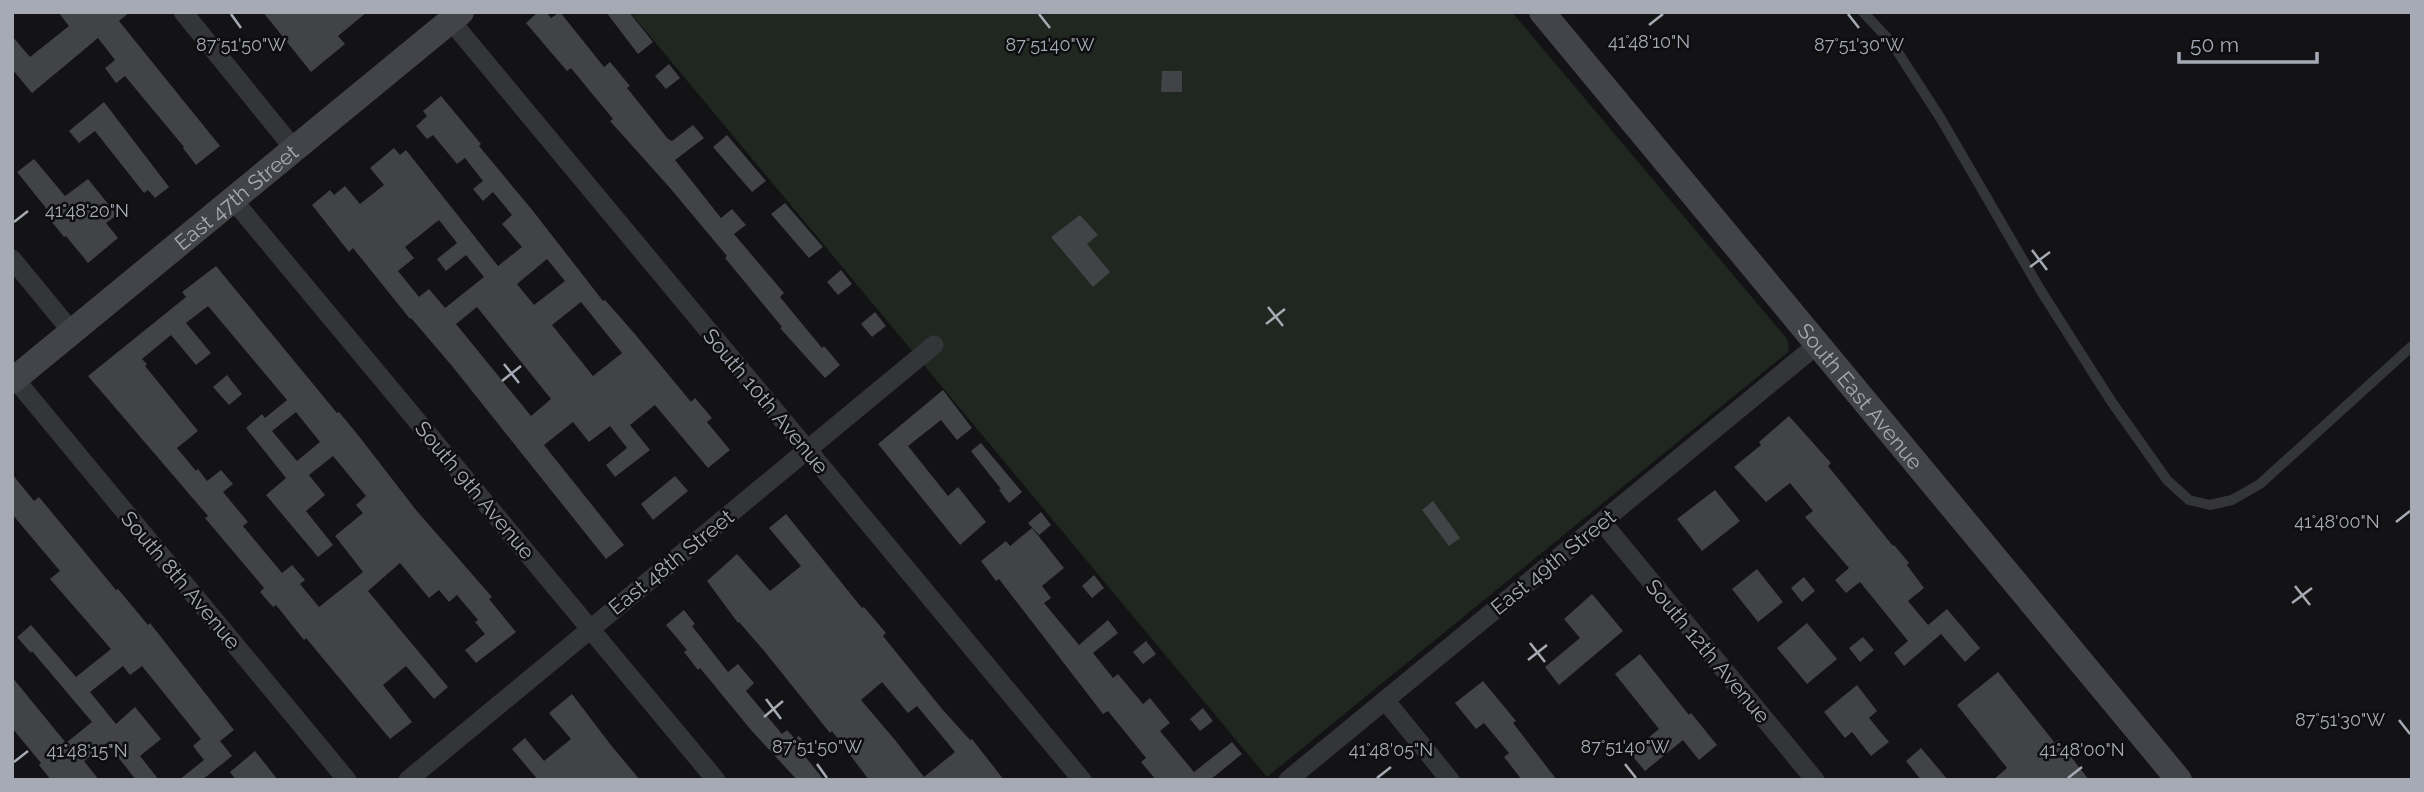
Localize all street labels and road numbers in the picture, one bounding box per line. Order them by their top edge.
street label: East 47th Street [169,139,303,255]
street label: South East Avenue [1793,318,1928,474]
street label: South 10th Avenue [698,323,834,479]
street label: South 9th Avenue [410,416,540,564]
street label: East 48th Street [603,504,739,620]
street label: East 49th Street [1486,504,1620,620]
street label: South 8th Avenue [116,506,246,654]
street label: South 12th Avenue [1641,574,1775,728]

